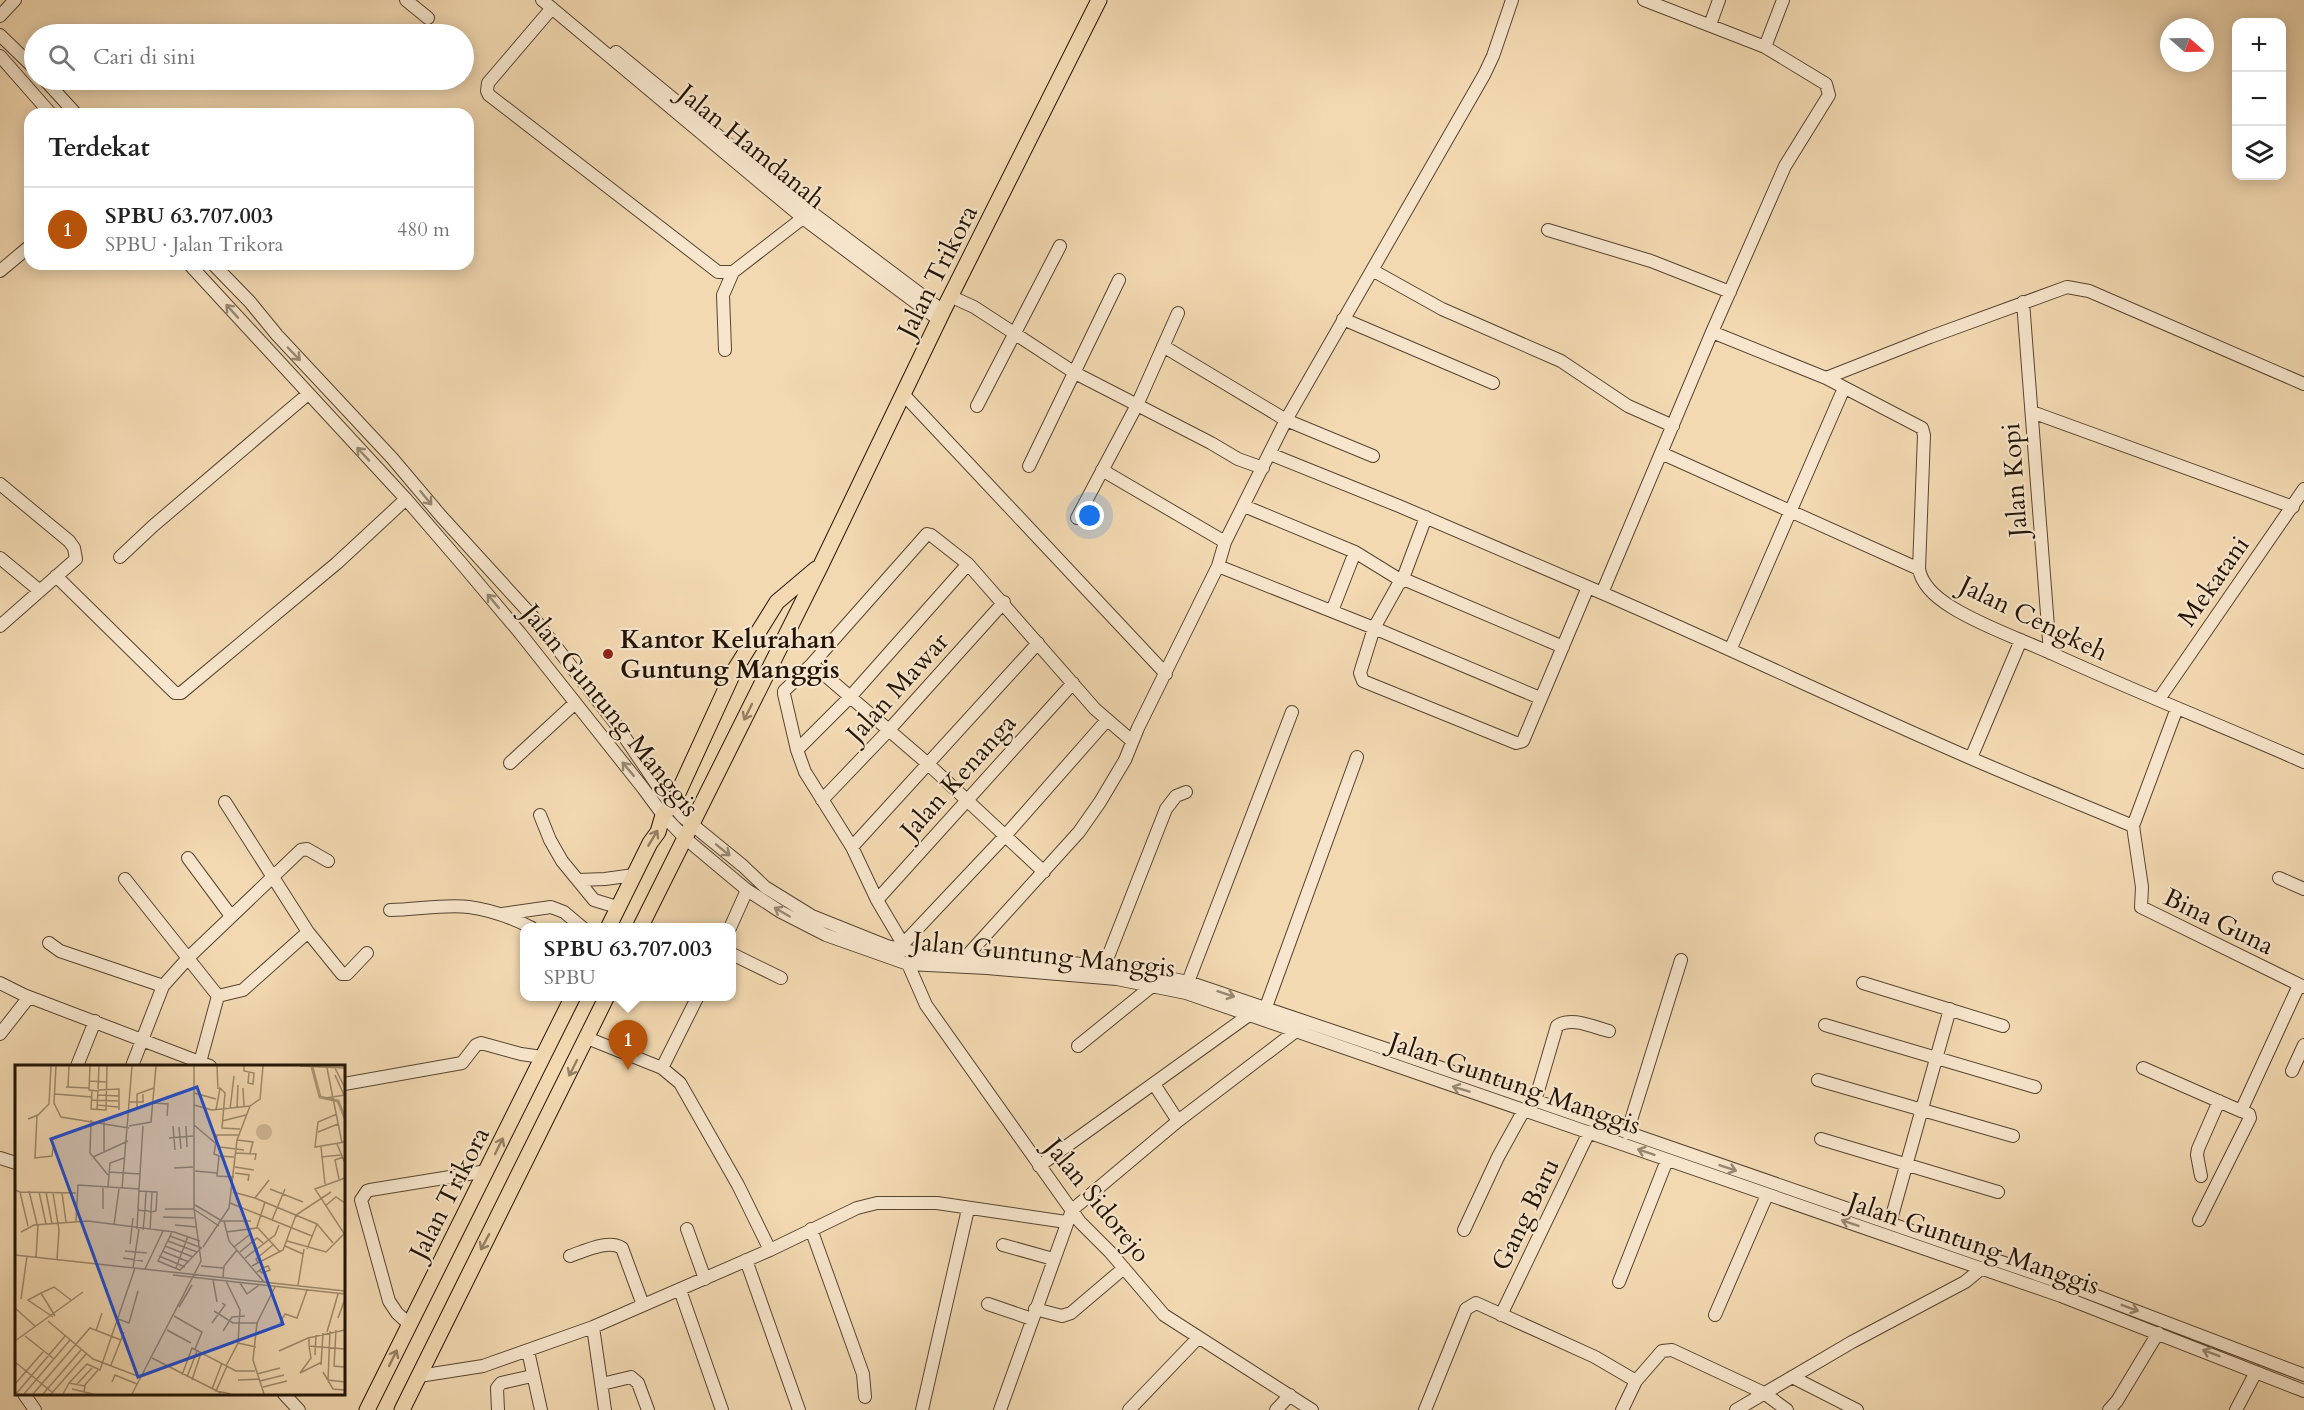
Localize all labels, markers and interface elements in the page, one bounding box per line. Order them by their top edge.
north arrow [2160,18,2214,72]
map controls [2232,18,2286,180]
button: + [2232,18,2286,72]
search box [24,24,474,90]
icon: search [45,41,78,74]
text: Cari di sini [93,42,196,72]
button: − [2232,72,2286,126]
street label: Jalan Hamdanah [668,74,833,217]
button: layers [2232,126,2286,180]
text: Terdekat [48,130,150,165]
street label: Jalan Trikora [887,199,986,347]
text: SPBU 63.707.003 [105,201,273,231]
text: 1 [62,216,73,243]
text: 480 m [397,216,450,243]
text: SPBU · Jalan Trikora [105,231,284,258]
one-way arrow [225,303,239,318]
one-way arrow [287,346,302,361]
street label: Jalan Kopi [1993,422,2036,542]
one-way arrow [356,447,371,462]
one-way arrow [419,490,432,506]
your location [1075,501,1104,530]
street label: Mekatani [2170,529,2257,634]
street label: Jalan Cengkeh [1950,566,2114,669]
one-way arrow [486,593,499,609]
street label: Jalan Guntung Manggis [512,594,707,824]
place label: Kantor Kelurahan Guntung Manggis [620,622,840,687]
street label: Jalan Mawar [836,624,957,753]
marker: Kantor Kelurahan Guntung Manggis [601,647,615,661]
one-way arrow [741,702,753,720]
street label: Jalan Kenanga [890,706,1024,850]
one-way arrow [621,761,634,777]
one-way arrow [648,830,660,847]
one-way arrow [715,843,731,856]
street label: Bina Guna [2158,880,2280,963]
one-way arrow [774,906,791,918]
popup [520,923,736,1001]
street label: Jalan Guntung Manggis [907,923,1177,986]
text: SPBU 63.707.003 [544,934,712,964]
text: SPBU [544,964,596,991]
one-way arrow [1216,990,1235,1001]
pin: 1 [608,1020,648,1070]
street label: Jalan Guntung Manggis [1381,1023,1645,1143]
one-way arrow [566,1059,578,1077]
inset map [15,1065,345,1395]
one-way arrow [1452,1083,1471,1094]
street label: Jalan Trikora [399,1121,498,1269]
street label: Jalan Sidorejo [1034,1128,1159,1270]
one-way arrow [494,1137,505,1155]
one-way arrow [1637,1146,1656,1157]
street label: Gang Baru [1483,1152,1568,1276]
one-way arrow [1718,1163,1737,1174]
street label: Jalan Guntung Manggis [1840,1183,2104,1303]
one-way arrow [1841,1217,1860,1228]
one-way arrow [479,1233,490,1251]
one-way arrow [2120,1304,2139,1315]
one-way arrow [2202,1347,2221,1358]
one-way arrow [387,1349,399,1367]

